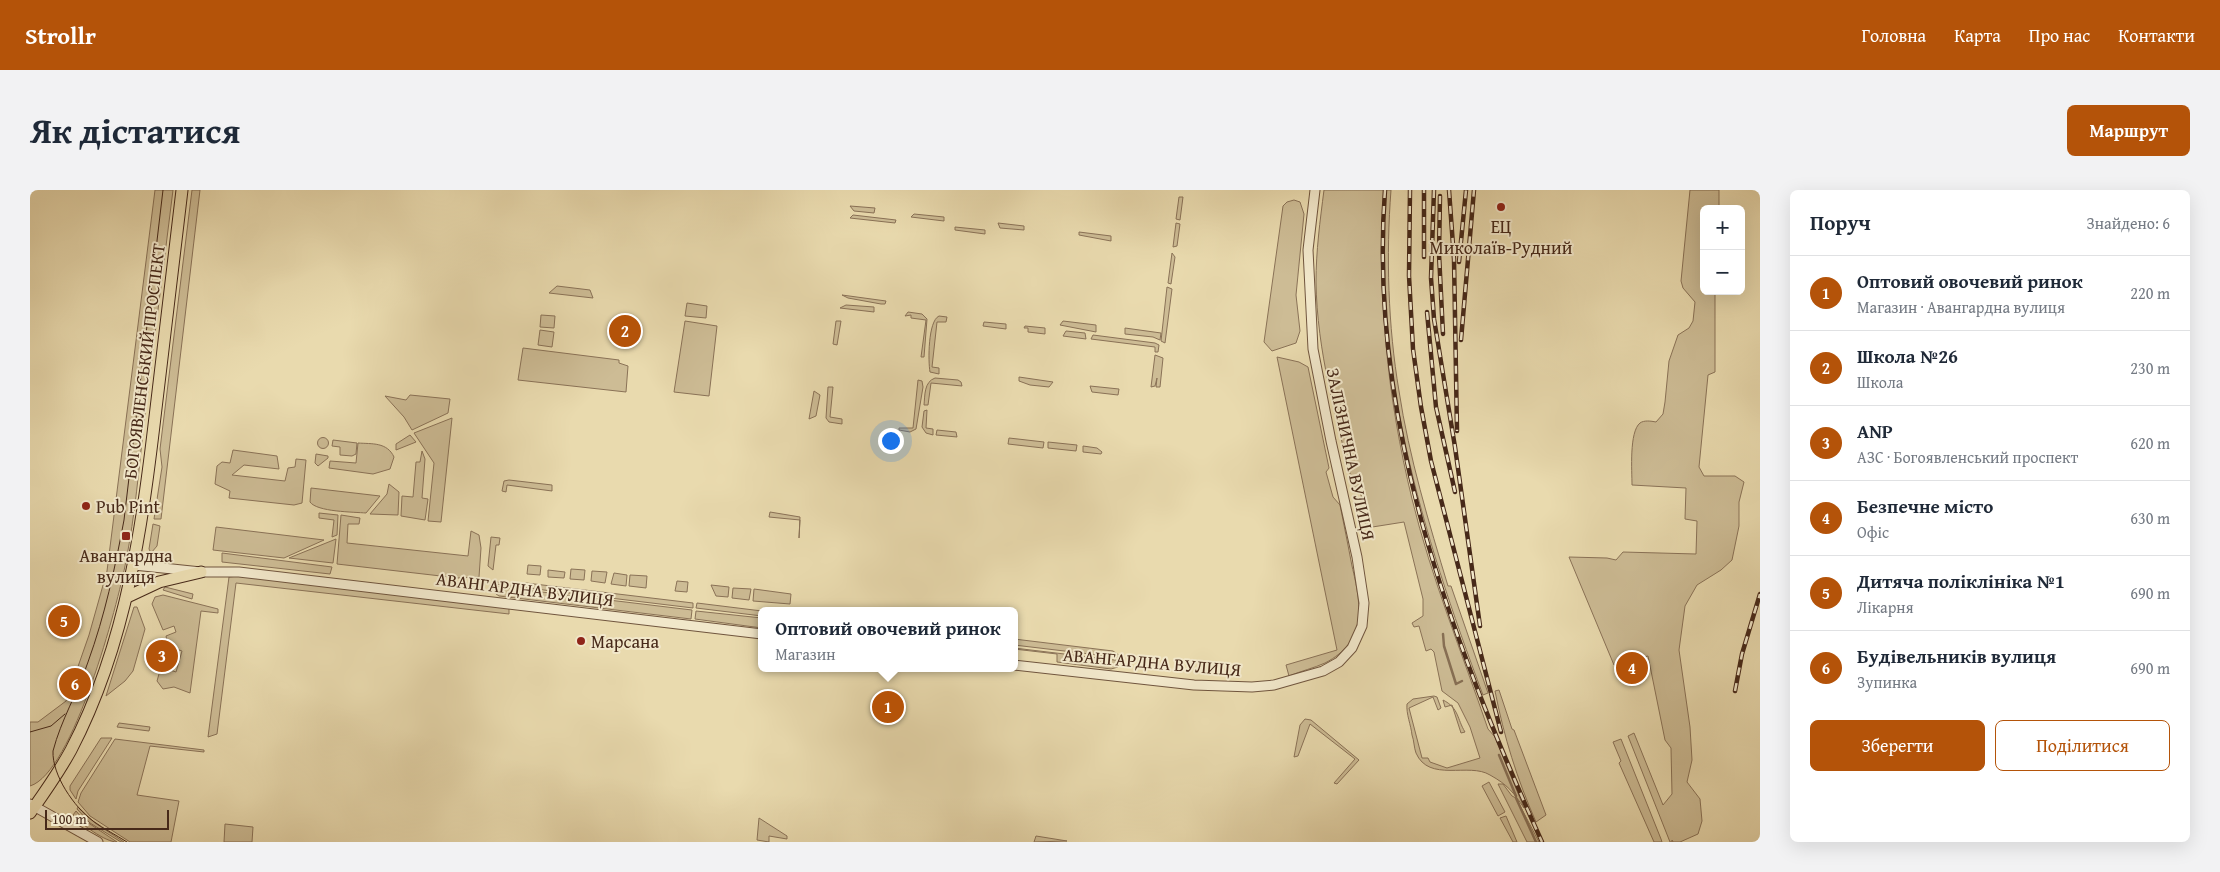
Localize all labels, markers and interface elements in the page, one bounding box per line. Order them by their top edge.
text: Strollr [25,18,96,53]
text: Головна [1861,22,1926,49]
text: Карта [1954,22,2001,49]
text: Про нас [2029,22,2090,49]
text: Контакти [2118,22,2195,49]
text: Як дістатися [30,105,240,156]
button: Маршрут [2067,105,2190,156]
marker: ЕЦ Миколаїв-Рудний [1495,201,1507,213]
map controls [1700,205,1745,295]
button: + [1700,205,1745,250]
text: Поруч [1810,207,1871,238]
text: Знайдено: 6 [2087,211,2170,235]
place label: ЕЦ Миколаїв-Рудний [1430,213,1573,261]
street label: БОГОЯВЛЕНСЬКИЙ ПРОСПЕКТ [116,242,172,480]
button: − [1700,250,1745,295]
text: Оптовий овочевий ринок [1857,267,2083,295]
text: 1 [1822,281,1830,305]
text: 220 m [2130,281,2170,305]
text: Магазин · Авангардна вулиця [1857,295,2065,319]
pin: 2 [609,312,641,350]
text: Школа №26 [1857,342,1958,370]
text: 2 [1822,356,1830,380]
text: 230 m [2130,356,2170,380]
street label: ЗАЛІЗНИЧНА ВУЛИЦЯ [1320,365,1383,543]
text: Школа [1857,370,1903,394]
text: ANP [1857,417,1893,445]
your location [878,428,904,454]
text: 3 [1822,431,1830,455]
text: 620 m [2130,431,2170,455]
text: АЗС · Богоявленський проспект [1857,445,2078,469]
text: Безпечне місто [1857,492,1993,520]
place label: Pub Pint [96,493,161,520]
marker: Pub Pint [80,500,92,512]
text: 4 [1822,506,1830,530]
text: 630 m [2130,506,2170,530]
text: Офіс [1857,520,1889,544]
marker: Авангардна вулиця [120,530,132,542]
place label: Авангардна вулиця [79,542,173,590]
street label: АВАНГАРДНА ВУЛИЦЯ [435,565,616,613]
text: Дитяча поліклініка №1 [1857,567,2065,595]
text: 5 [1822,581,1830,605]
text: 690 m [2130,581,2170,605]
text: Лікарня [1857,595,1914,619]
pin: 5 [48,602,80,640]
popup [758,607,1018,672]
text: Оптовий овочевий ринок [775,614,1001,642]
place label: Марсана [591,628,659,655]
marker: Марсана [575,635,587,647]
pin: 3 [146,637,178,675]
street label: АВАНГАРДНА ВУЛИЦЯ [1062,641,1243,683]
text: Магазин [775,642,836,666]
text: Будівельників вулиця [1857,642,2056,670]
pin: 4 [1616,649,1648,687]
text: 6 [1822,656,1830,680]
text: 690 m [2130,656,2170,680]
pin: 6 [59,665,91,703]
text: Зупинка [1857,670,1917,694]
pin: 1 [872,688,904,726]
button: Зберегти [1810,720,1985,771]
button: Поділитися [1995,720,2170,771]
scale bar [45,807,169,830]
text: 100 m [52,809,87,829]

